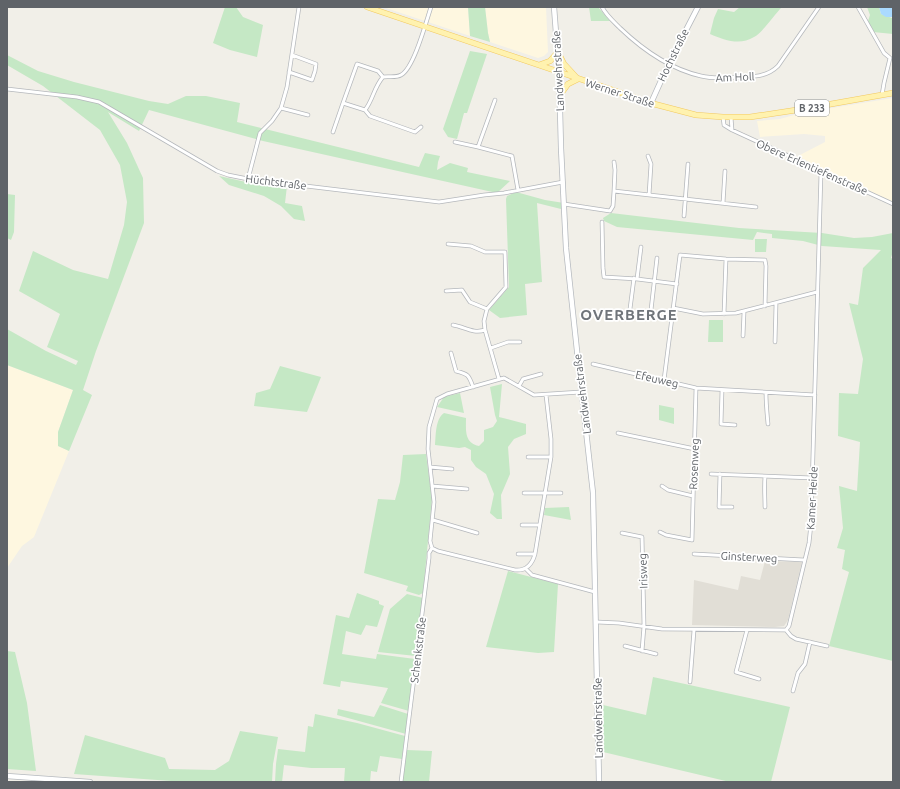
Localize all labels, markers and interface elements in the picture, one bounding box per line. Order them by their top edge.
street label: Hochstraße [655,27,691,83]
street label: Landwehrstraße [550,30,566,112]
street label: Am Holl [715,70,755,84]
street label: Werner Straße [584,76,656,110]
road number: B 233 [795,100,829,116]
street label: Obere Erlentiefenstraße [754,137,870,197]
street label: Hüchtstraße [245,172,307,192]
district label: OVERBERGE [580,306,678,323]
street label: Landwehrstraße [571,353,593,435]
street label: Efeuweg [634,368,680,390]
street label: Rosenweg [687,438,701,490]
street label: Kamer Heide [804,466,820,530]
street label: Ginsterweg [720,550,778,564]
street label: Irisweg [636,553,650,589]
street label: Schenkstraße [408,616,428,684]
street label: Landwehrstraße [591,678,605,758]

